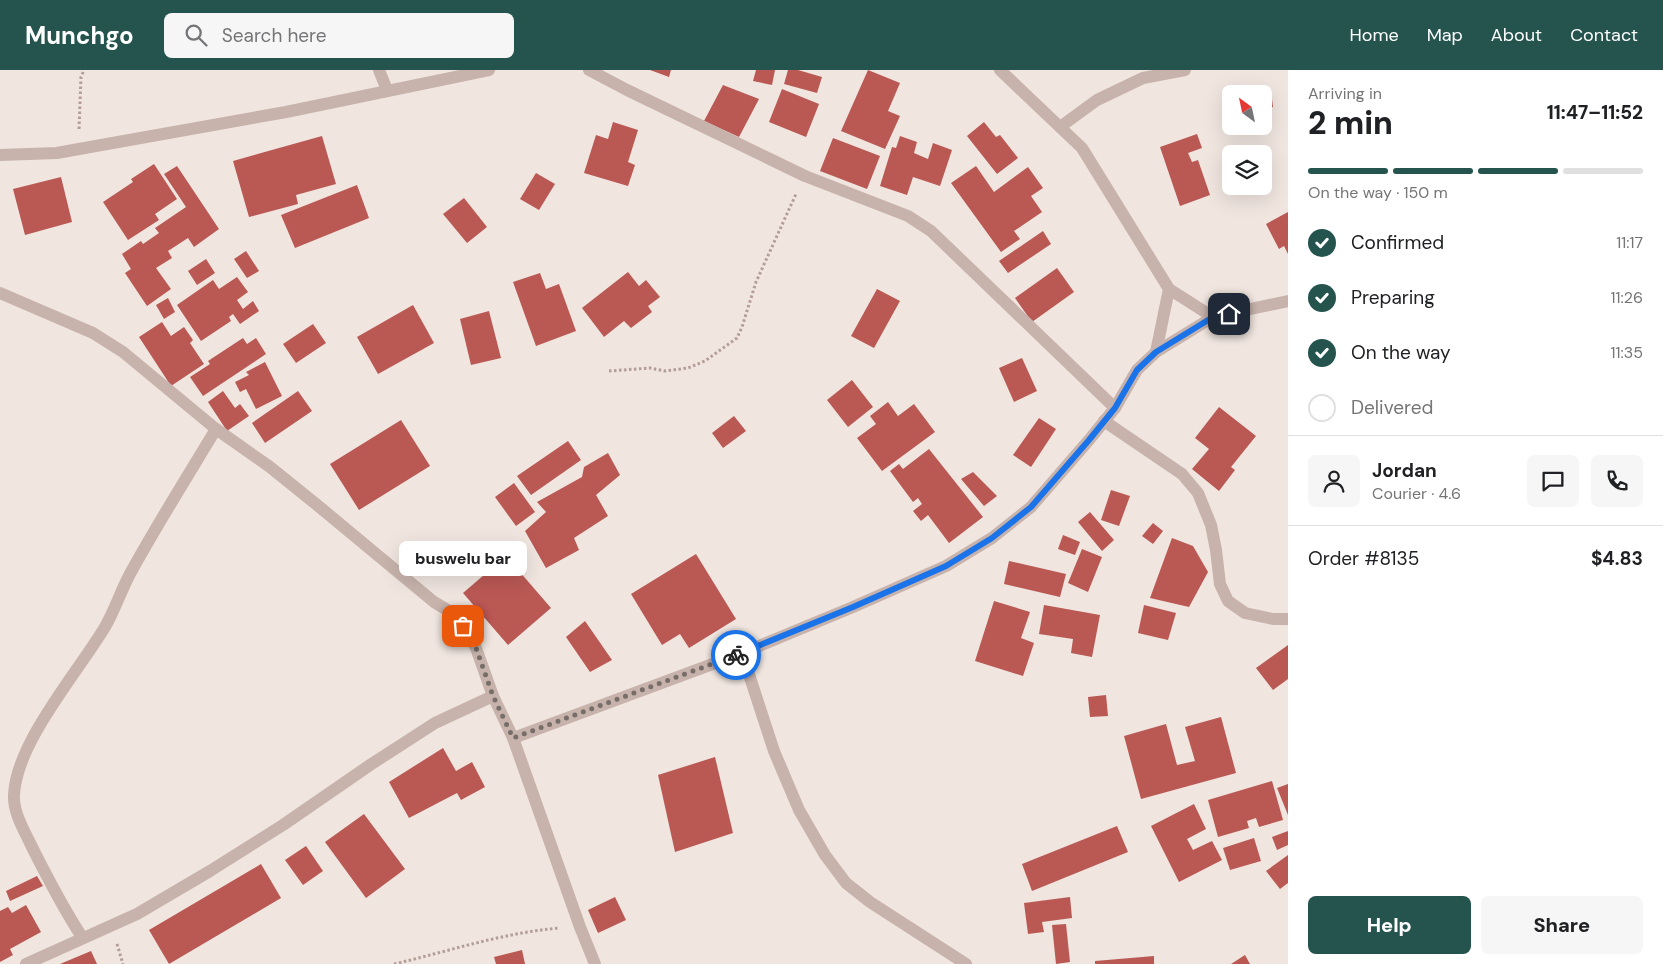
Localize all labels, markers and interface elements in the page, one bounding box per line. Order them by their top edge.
search box [164,13,514,58]
text: Munchgo [25,20,134,51]
icon: search [182,21,210,49]
text: Search here [222,23,327,48]
text: Home [1349,23,1399,47]
text: Map [1427,23,1463,47]
text: About [1491,23,1542,47]
text: Contact [1570,23,1638,47]
text: Arriving in [1308,83,1382,104]
north arrow [1222,85,1272,135]
map controls [1222,85,1272,195]
text: 11:47–11:52 [1547,100,1643,125]
text: 2 min [1308,102,1393,144]
button: layers [1222,145,1272,195]
text: On the way · 150 m [1308,182,1448,203]
icon: check [1308,229,1336,257]
text: Confirmed [1351,230,1444,255]
text: 11:17 [1616,232,1643,253]
icon: check [1308,284,1336,312]
text: Preparing [1351,285,1435,310]
text: 11:26 [1611,287,1643,308]
pin [1208,293,1250,335]
icon: home [1215,300,1243,328]
icon: check [1308,339,1336,367]
text: On the way [1351,340,1451,365]
text: 11:35 [1611,342,1643,363]
text: Delivered [1351,395,1433,420]
button: person [1308,455,1360,507]
button: chat [1527,455,1579,507]
button: phone [1591,455,1643,507]
text: Jordan [1372,458,1437,483]
text: Courier · 4.6 [1372,483,1461,504]
callout: buswelu bar [399,541,527,576]
text: Order #8135 [1308,546,1419,571]
text: $4.83 [1591,546,1643,571]
text: buswelu bar [415,548,511,569]
pin [442,605,484,647]
icon: bag [449,612,477,640]
courier [711,630,761,680]
icon: bike [722,641,750,669]
button: Help [1308,896,1471,954]
button: Share [1481,896,1643,954]

